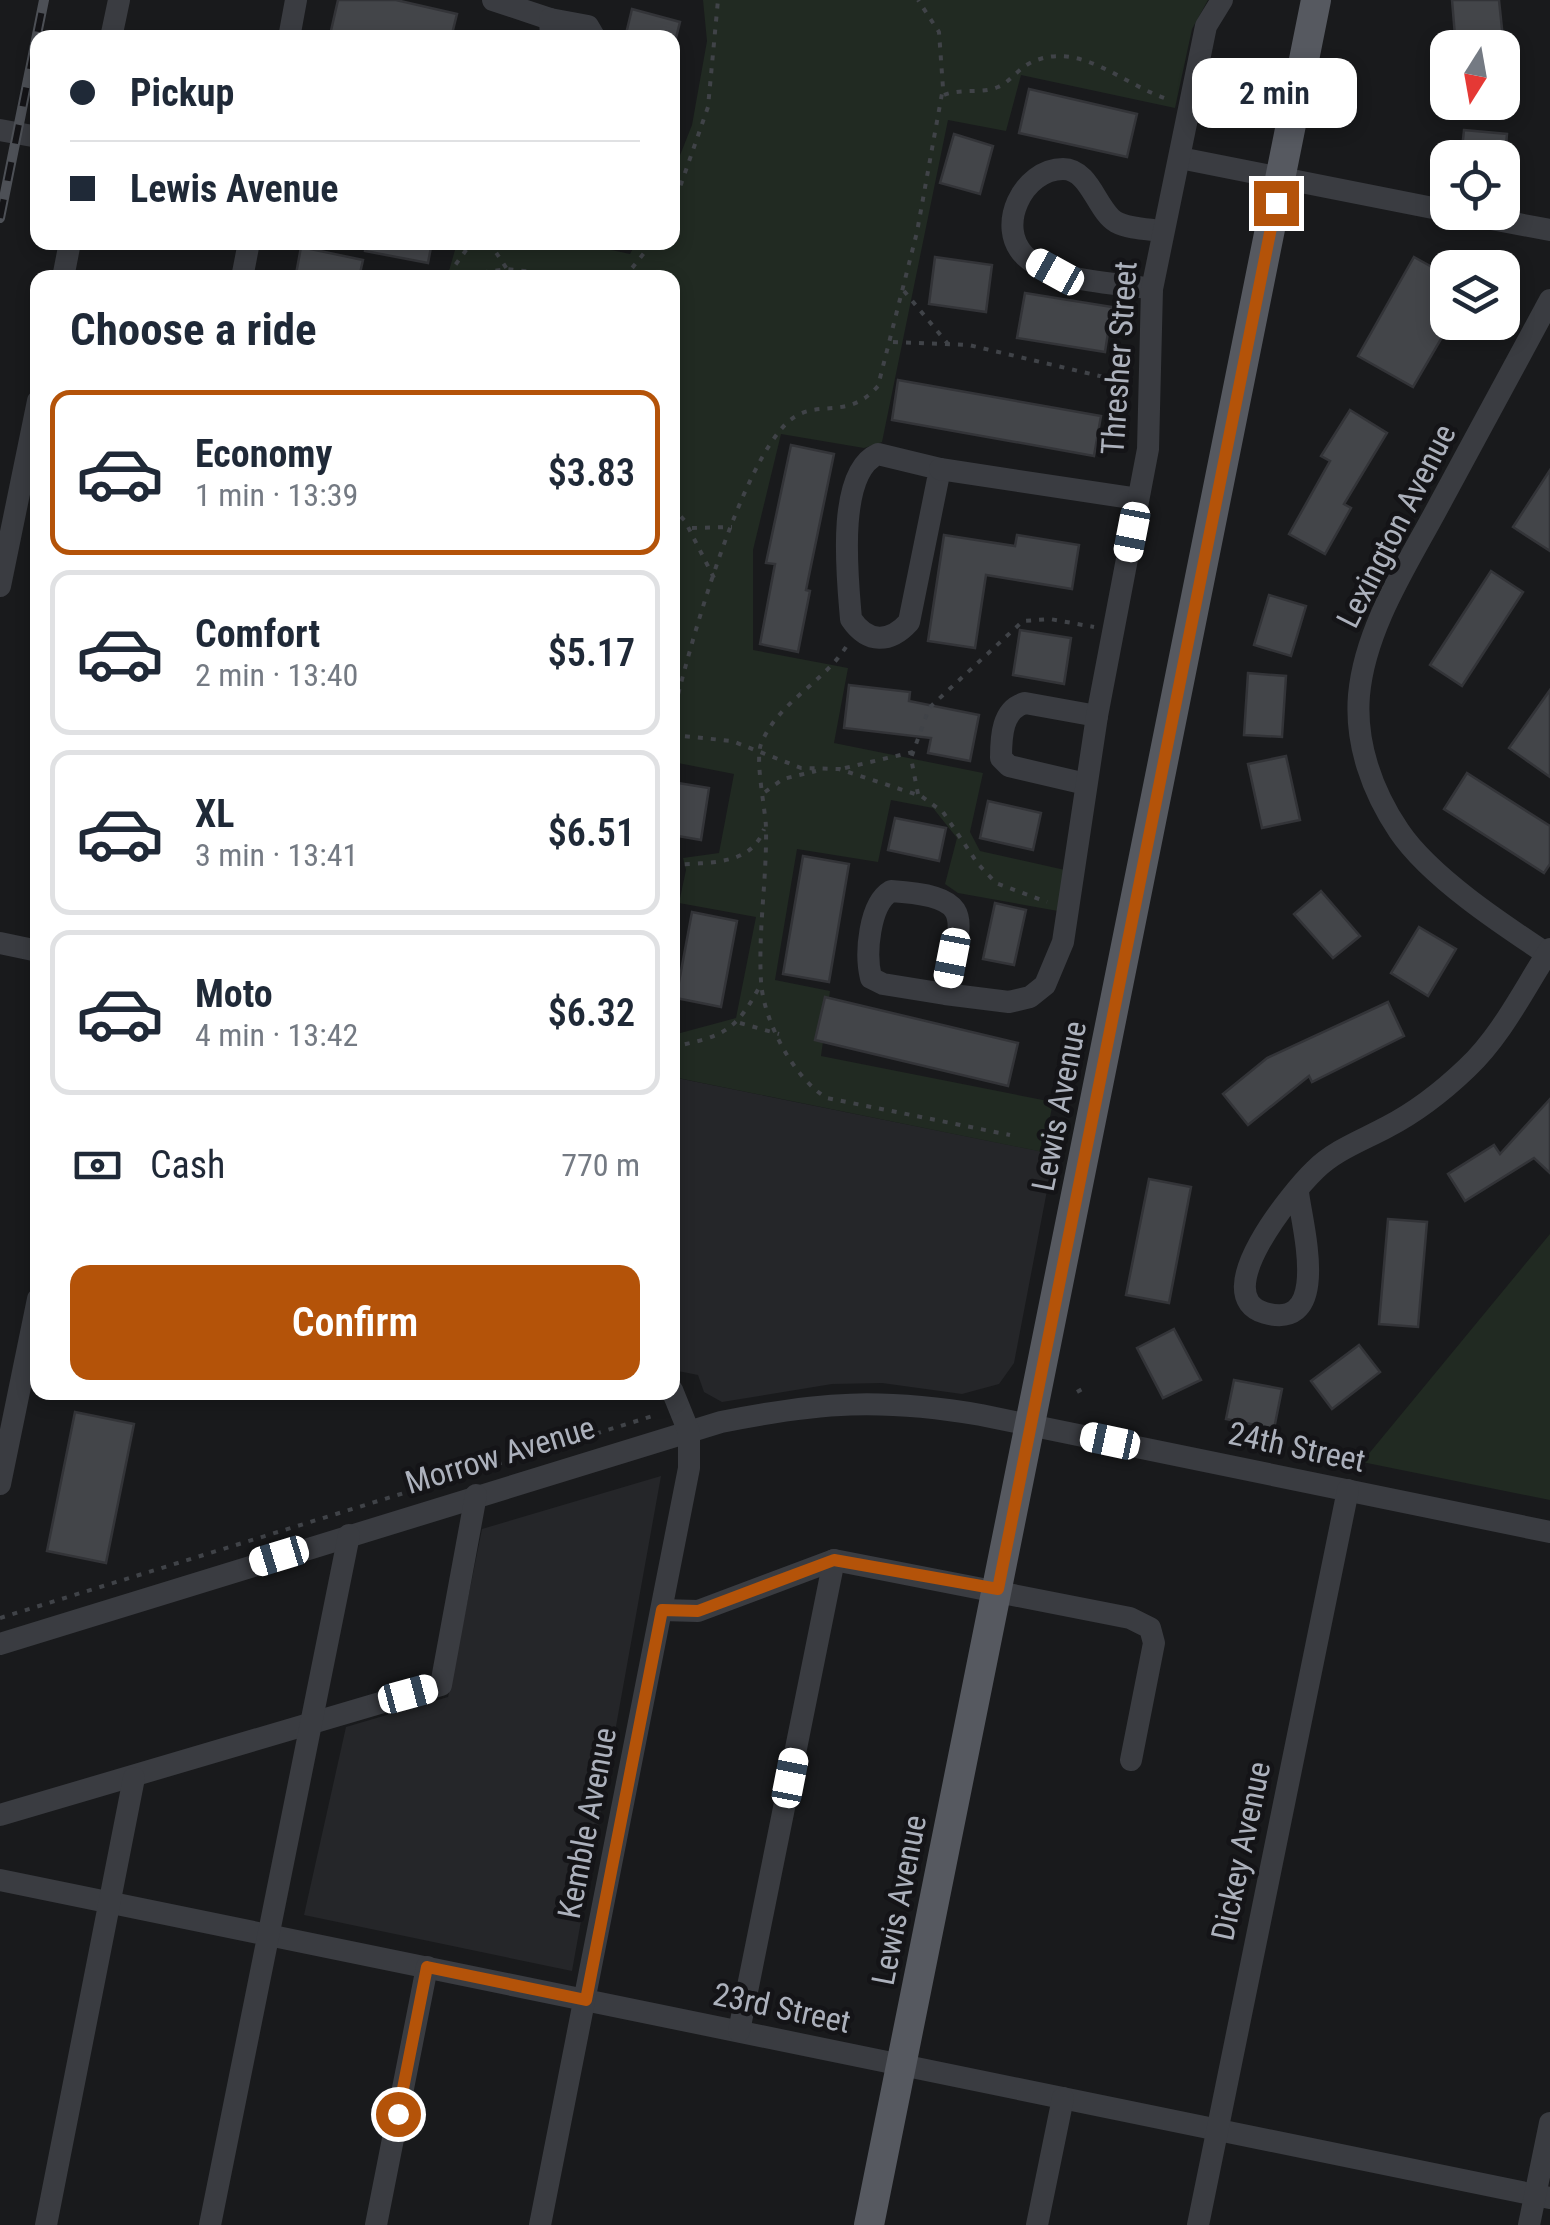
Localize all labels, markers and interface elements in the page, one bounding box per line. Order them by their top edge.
north arrow [1430,30,1520,120]
map controls [1430,30,1520,340]
callout: 2 min [1194,58,1358,128]
text: Pickup [130,71,234,115]
text: 2 min [1239,74,1310,112]
button: locate [1430,140,1520,230]
text: Lewis Avenue [130,167,338,211]
route end [1254,181,1299,226]
car [1021,244,1089,300]
button: layers [1430,250,1520,340]
street label: Thresher Street [1093,260,1145,456]
text: Choose a ride [70,303,317,356]
street label: Lexington Avenue [1328,418,1464,634]
icon: car [75,428,165,518]
text: Economy [195,432,332,476]
text: $3.83 [548,451,635,495]
text: 1 min · 13:39 [195,476,358,514]
car [1112,500,1152,564]
icon: car [75,608,165,698]
text: Comfort [195,612,320,656]
text: $5.17 [548,631,635,675]
text: 2 min · 13:40 [195,656,358,694]
icon: car [75,788,165,878]
text: XL [195,792,234,836]
text: $6.51 [548,811,635,855]
text: 3 min · 13:41 [195,836,358,874]
car [932,926,972,990]
icon: car [75,968,165,1058]
text: Moto [195,972,273,1016]
text: $6.32 [548,991,635,1035]
text: 4 min · 13:42 [195,1016,358,1054]
street label: Lewis Avenue [1024,1018,1094,1194]
icon: cash [70,1138,125,1193]
text: Cash [150,1143,225,1187]
text: 770 m [561,1146,640,1184]
button: Confirm [70,1265,640,1380]
street label: Morrow Avenue [401,1408,599,1502]
street label: 24th Street [1225,1414,1369,1480]
car [1078,1420,1142,1462]
car [246,1533,312,1579]
car [375,1672,441,1716]
street label: Kemble Avenue [550,1724,624,1922]
car [770,1746,810,1810]
street label: Dickey Avenue [1203,1758,1279,1944]
street label: Lewis Avenue [864,1812,934,1988]
street label: 23rd Street [710,1975,854,2041]
route start [376,2092,421,2137]

